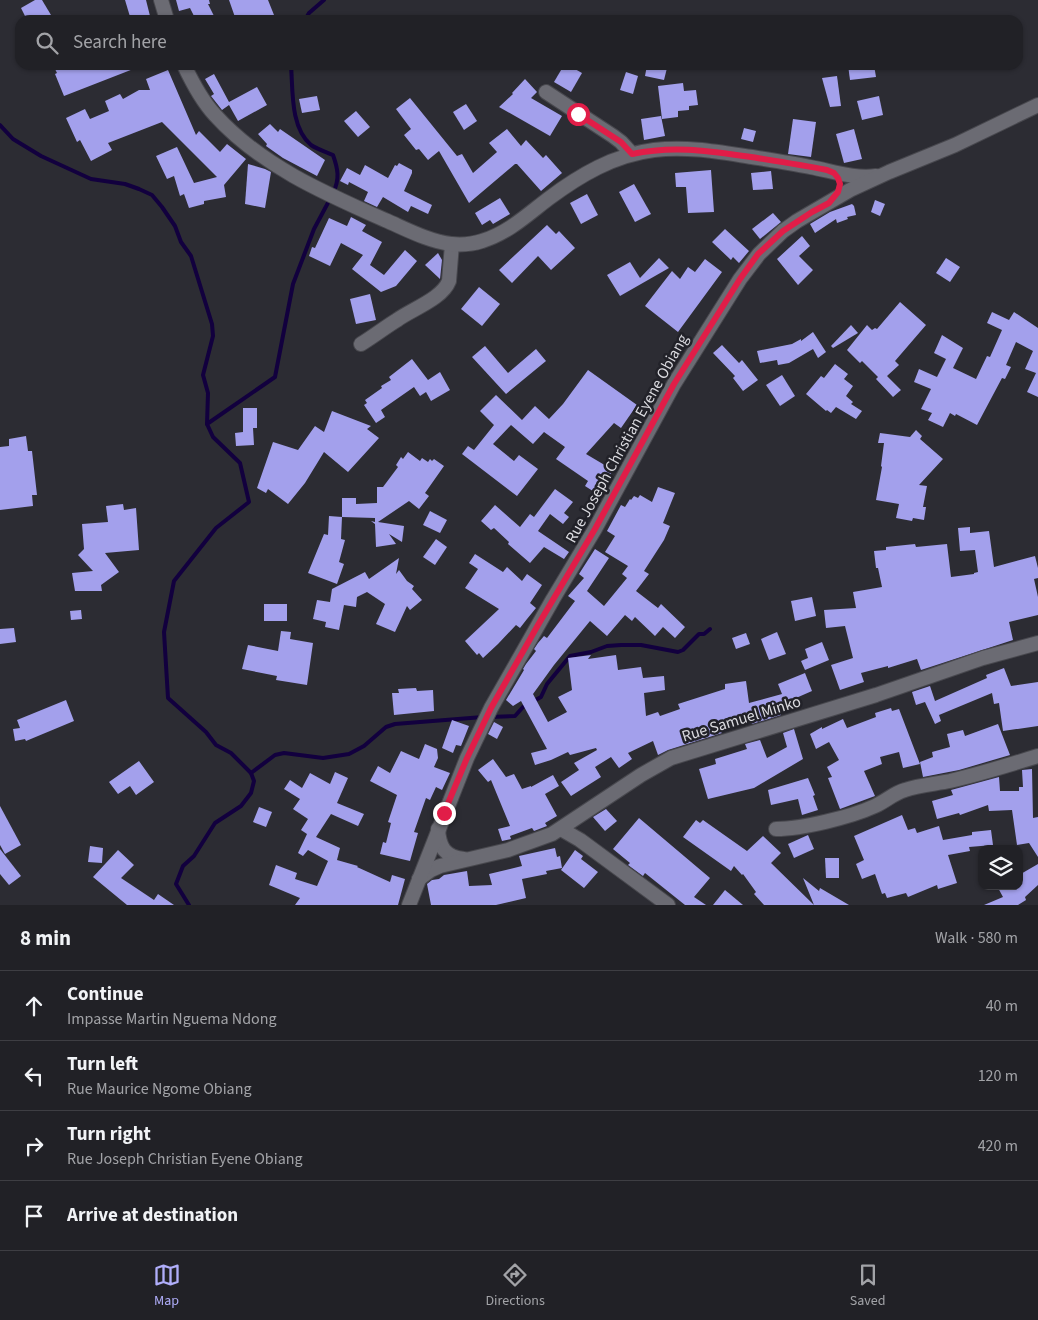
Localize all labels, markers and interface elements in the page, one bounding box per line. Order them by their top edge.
search box [15,15,1023,70]
icon: search [33,29,61,57]
text: Search here [73,29,167,56]
route start [567,103,590,126]
street label: Rue Joseph Christian Eyene Obiang [560,330,694,547]
street label: Rue Samuel Minko [679,690,803,748]
route end [433,802,456,825]
map controls [978,845,1023,890]
button: layers [978,845,1023,890]
text: 8 min [20,923,71,953]
text: Walk · 580 m [935,927,1018,949]
text: Continue [67,981,144,1008]
icon: ahead [20,992,48,1020]
text: 40 m [986,995,1018,1017]
text: Impasse Martin Nguema Ndong [67,1008,277,1030]
text: Turn left [67,1051,138,1078]
icon: left [20,1062,48,1090]
text: 120 m [978,1065,1018,1087]
text: Rue Maurice Ngome Obiang [67,1078,251,1100]
text: Turn right [67,1121,151,1148]
icon: right [20,1132,48,1160]
text: 420 m [978,1135,1018,1157]
text: Rue Joseph Christian Eyene Obiang [67,1148,303,1170]
icon: arrive [20,1202,48,1230]
text: Arrive at destination [67,1202,238,1229]
tab: Map [153,1261,181,1311]
tab: Directions [486,1261,545,1311]
tab: Saved [850,1261,885,1311]

